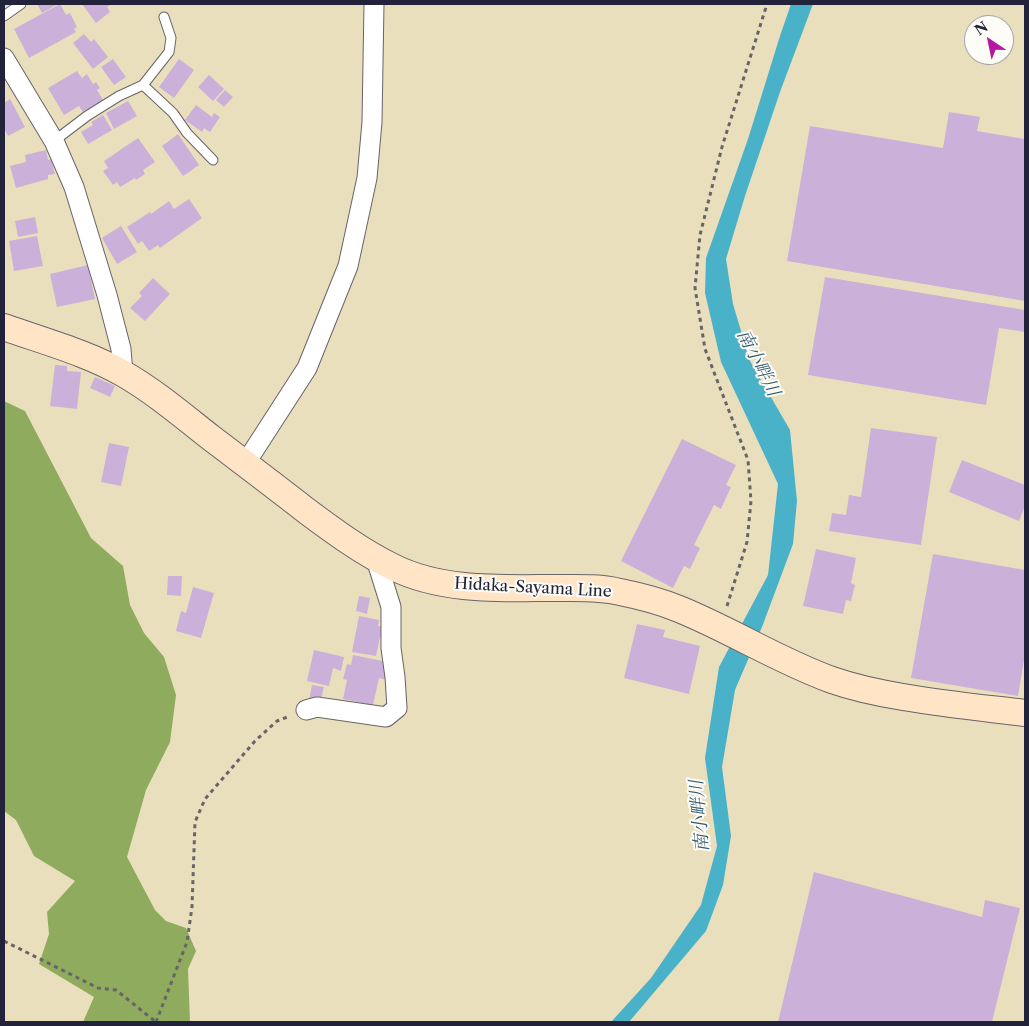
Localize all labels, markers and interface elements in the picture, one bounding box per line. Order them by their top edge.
north arrow [964,15,1014,65]
text: N [971,18,991,39]
water label: 南小畔川 [732,326,784,400]
street label: Hidaka-Sayama Line [454,574,612,602]
water label: 南小畔川 [686,779,714,853]

